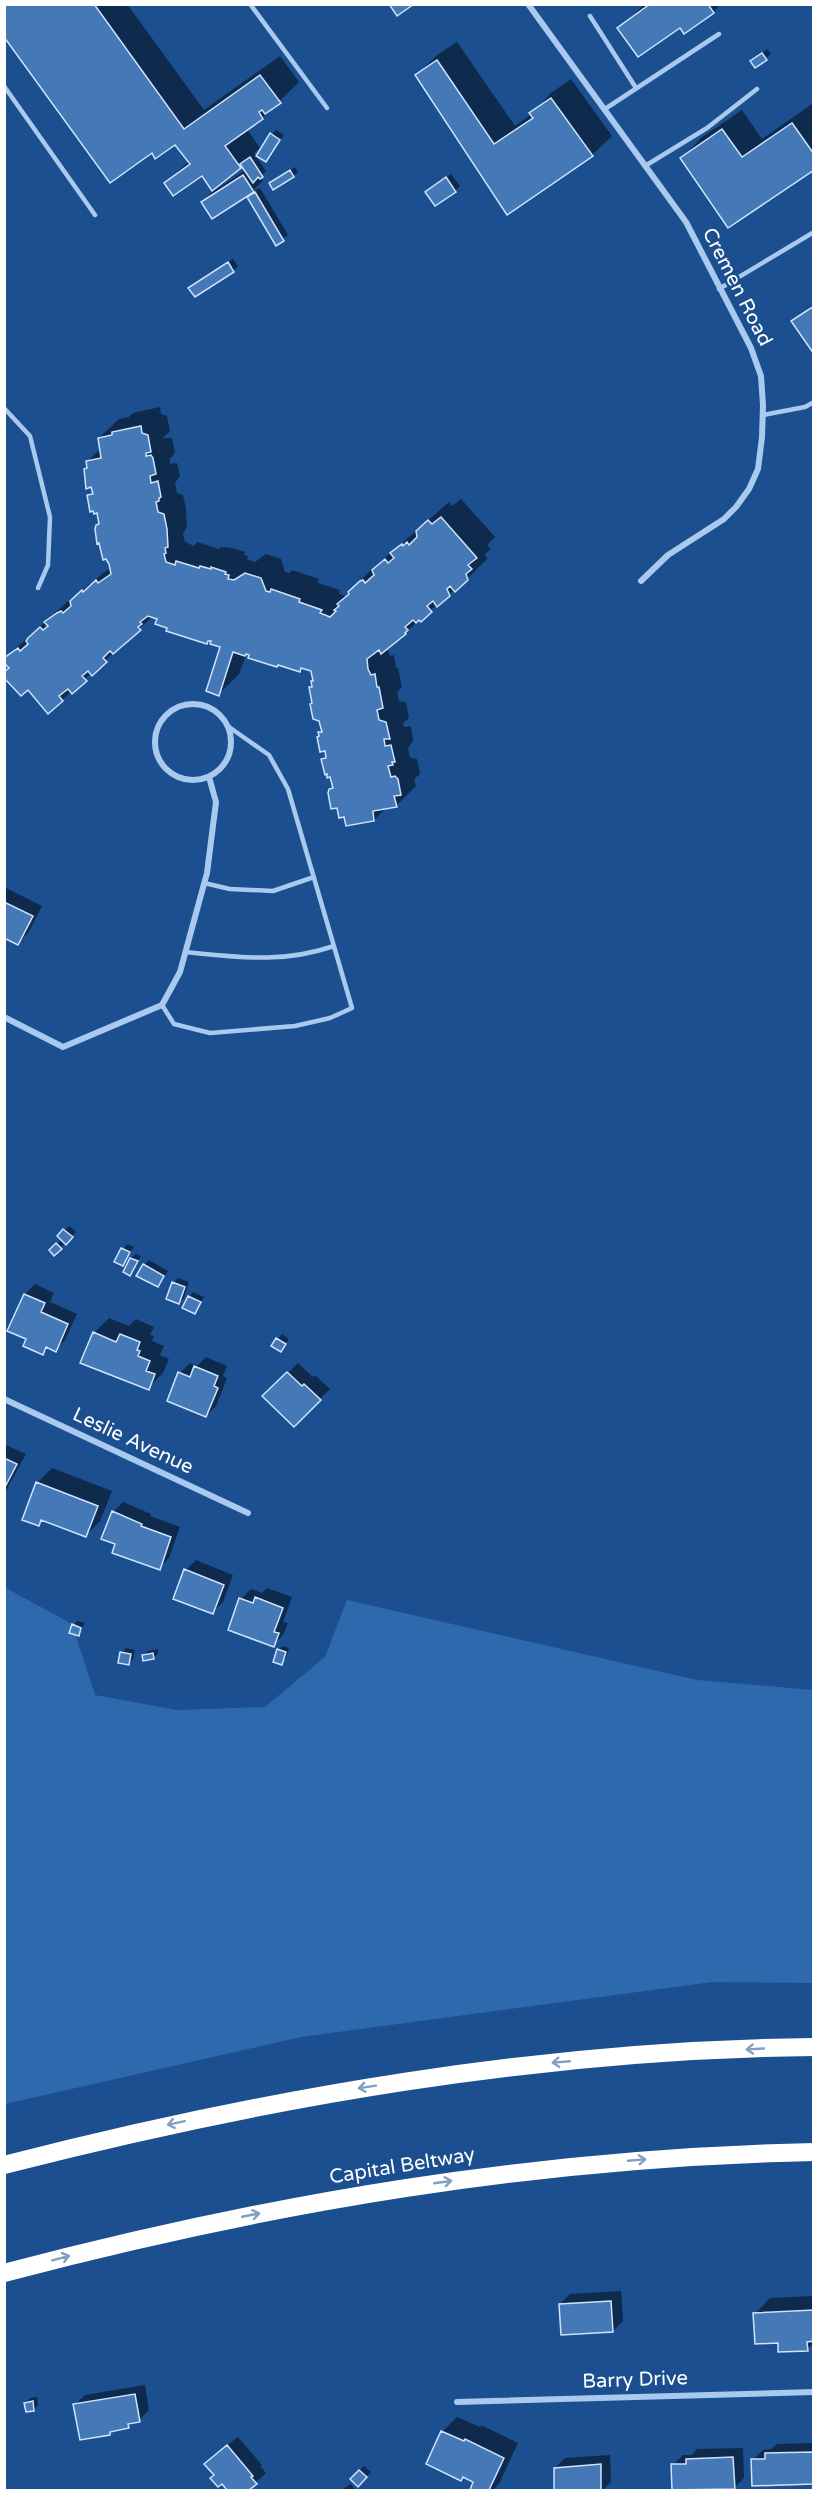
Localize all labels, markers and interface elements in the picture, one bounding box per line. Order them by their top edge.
street label: Cremen Road [697,224,777,350]
street label: Leslie Avenue [69,1403,197,1479]
one-way arrow [746,2044,766,2055]
one-way arrow [551,2057,571,2068]
one-way arrow [358,2082,378,2093]
one-way arrow [166,2118,185,2130]
street label: Capital Beltway [328,2143,477,2189]
one-way arrow [626,2154,646,2165]
one-way arrow [433,2176,453,2187]
one-way arrow [241,2208,260,2220]
one-way arrow [51,2252,70,2264]
street label: Barry Drive [582,2366,688,2394]

